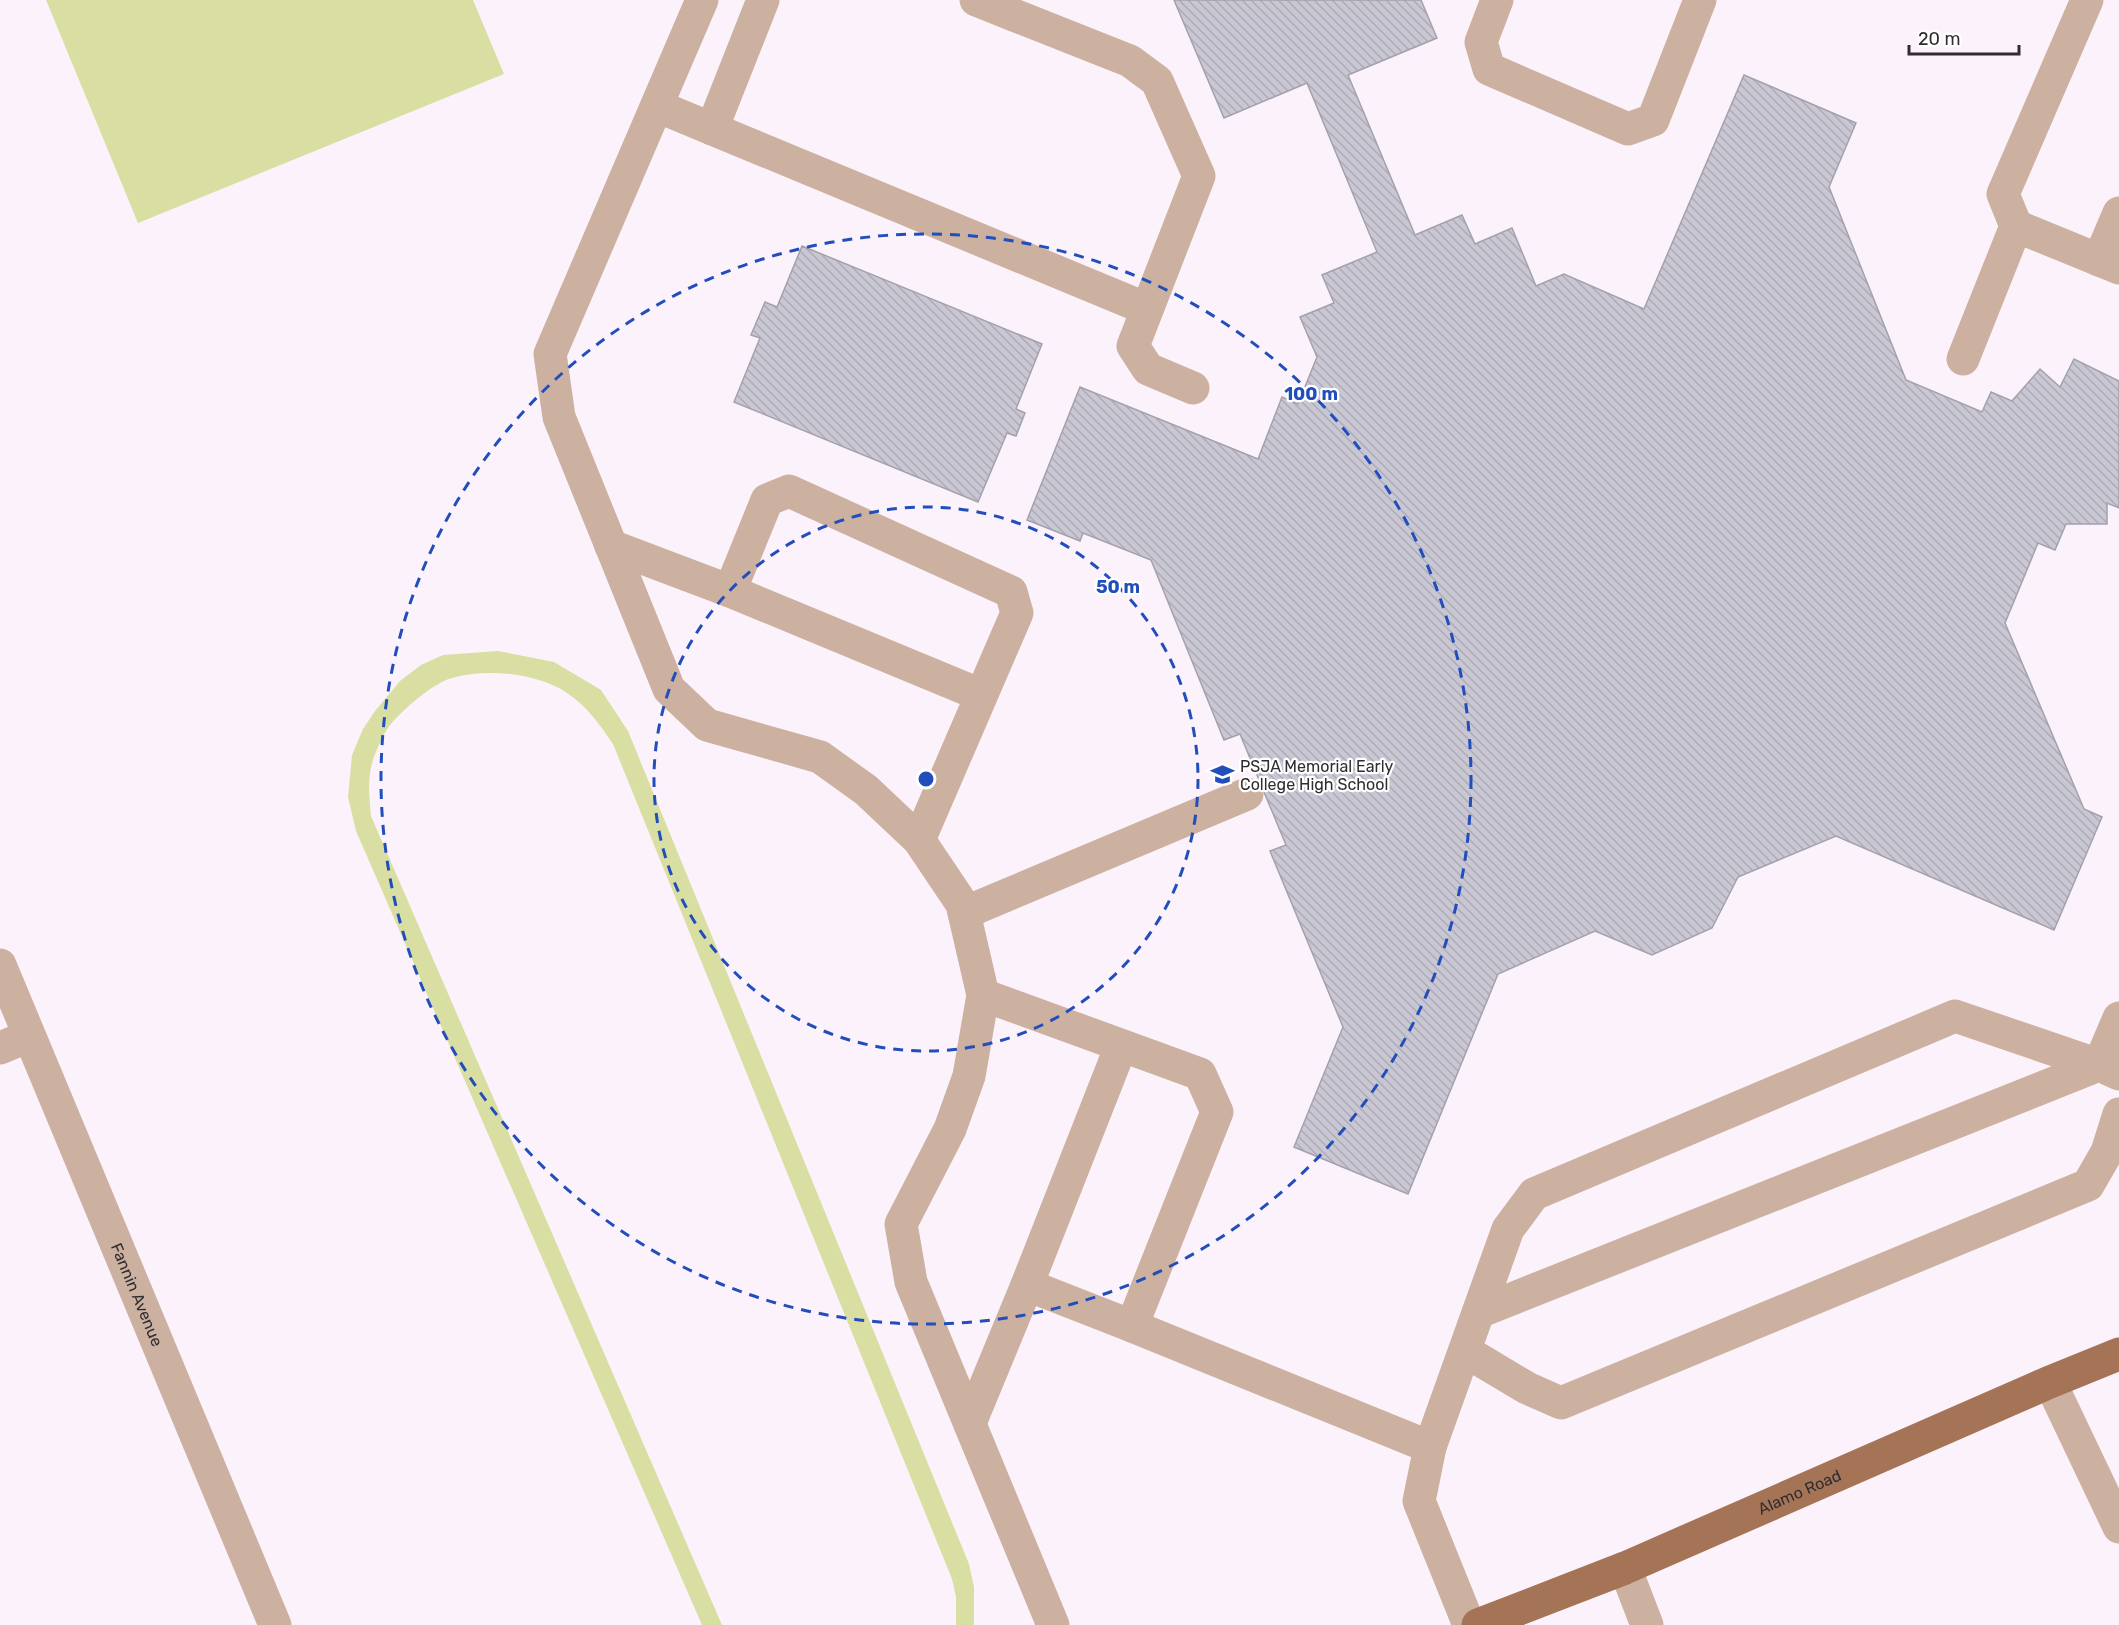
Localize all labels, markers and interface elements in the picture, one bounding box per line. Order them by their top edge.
scale bar [1909,18,2018,56]
text: 20 m [1918,28,1960,50]
text: 100 m [1284,383,1338,405]
text: 50 m [1096,576,1140,598]
place label: PSJA Memorial Early College High School [1240,757,1394,794]
school or university icon: PSJA Memorial Early College High School [1209,762,1235,788]
centre of rings [916,769,936,789]
street label: Fannin Avenue [107,1240,167,1349]
street label: Alamo Road [1755,1466,1844,1519]

